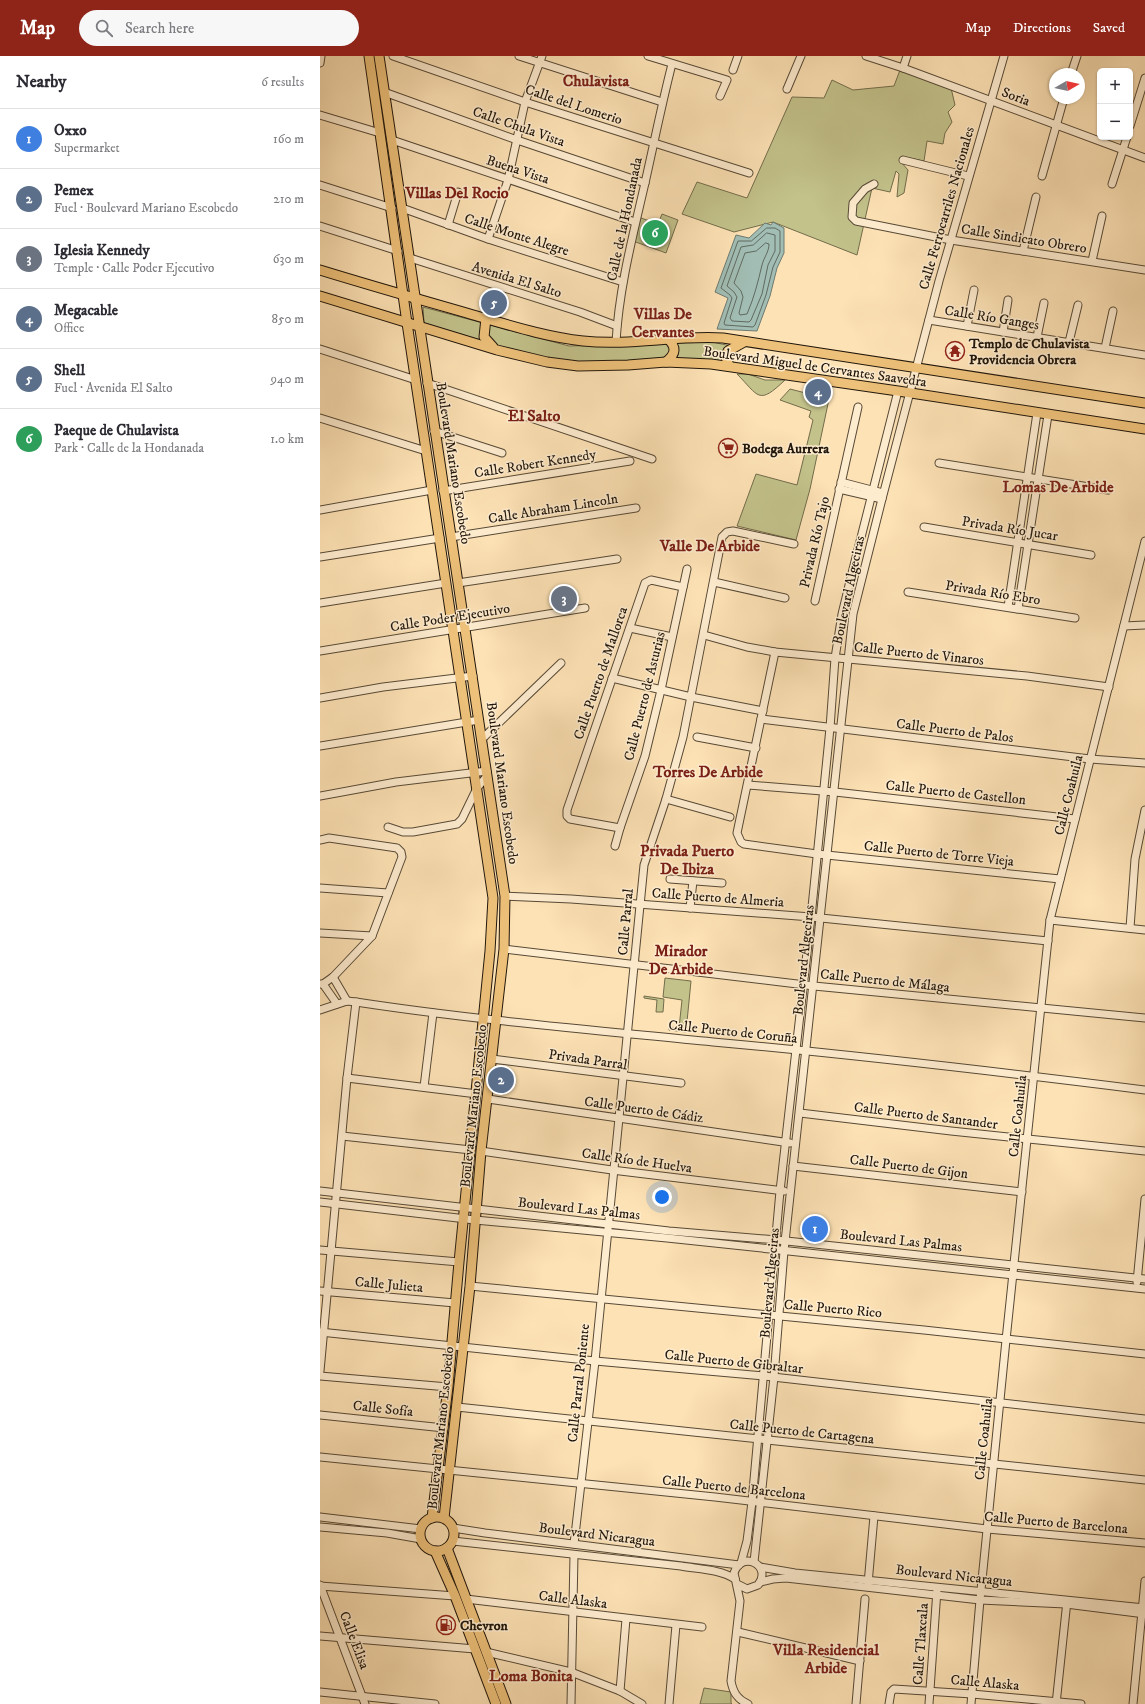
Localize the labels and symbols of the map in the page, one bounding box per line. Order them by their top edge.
north arrow [1049,68,1085,104]
district label: Chulavista [563,71,631,91]
street label: Calle del Lomerio [523,81,625,129]
street label: Soria [999,83,1032,111]
street label: Calle Chula Vista [470,103,567,151]
street label: Calle Ferrocarriles Nacionales [915,124,979,292]
street label: Buena Vista [484,151,552,189]
street label: Calle de la Hondanada [603,156,647,283]
district label: Villas Del Rocio [404,183,509,203]
street label: Calle Monte Alegre [462,210,572,260]
pin: 6 [642,218,668,248]
street label: Calle Sindicato Obrero [960,220,1088,258]
street label: Avenida El Salto [469,258,564,302]
pin: 5 [481,288,507,318]
street label: Calle Río Ganges [943,302,1041,334]
district label: Villas De Cervantes [632,304,695,342]
place label: Templo de Chulavista Providencia Obrera [968,335,1091,369]
temple icon: Templo de Chulavista Providencia Obrera [944,340,966,362]
street label: Boulevard Miguel de Cervantes Saavedra [702,342,928,392]
pin: 4 [805,377,831,407]
street label: Boulevard Mariano Escobedo [431,381,475,546]
district label: El Salto [508,406,560,426]
supermarket icon: Bodega Aurrera [717,437,739,459]
place label: Bodega Aurrera [742,440,830,458]
street label: Calle Robert Kennedy [473,445,598,482]
district label: Lomas De Arbide [1002,477,1114,497]
street label: Calle Abraham Lincoln [487,490,620,528]
street label: Privada Río Tajo [796,495,834,590]
street label: Privada Río Jucar [961,513,1060,546]
street label: Boulevard Algeciras [829,534,869,646]
district label: Valle De Arbide [659,536,760,556]
street label: Privada Río Ebro [944,577,1042,609]
pin: 3 [551,584,577,614]
street label: Calle Poder Ejecutivo [389,600,511,636]
street label: Calle Puerto de Mallorca [570,604,632,742]
street label: Calle Puerto de Asturias [620,629,670,763]
street label: Calle Puerto de Vinaros [853,638,985,670]
street label: Boulevard Mariano Escobedo [482,701,522,866]
street label: Calle Puerto de Palos [895,715,1015,747]
street label: Calle Coahuila [1050,753,1088,837]
district label: Torres De Arbide [652,762,763,782]
street label: Calle Puerto de Castellon [885,777,1028,809]
street label: Calle Puerto de Torre Vieja [863,837,1015,871]
district label: Privada Puerto De Ibiza [640,841,734,879]
street label: Calle Puerto de Almeria [651,884,785,912]
street label: Calle Parral [614,887,638,956]
street label: Boulevard Algeciras [789,904,819,1016]
district label: Mirador De Arbide [649,941,714,979]
street label: Calle Puerto de Málaga [819,965,951,997]
street label: Calle Puerto de Coruña [667,1016,798,1048]
street label: Boulevard Mariano Escobedo [456,1024,492,1189]
street label: Privada Parral [547,1046,629,1075]
pin: 2 [488,1065,514,1095]
street label: Calle Coahuila [1005,1074,1031,1158]
street label: Calle Puerto de Cádiz [583,1093,705,1127]
street label: Calle Puerto de Santander [853,1098,1000,1134]
street label: Calle Río de Huelva [581,1144,693,1178]
street label: Calle Puerto de Gijon [849,1151,970,1183]
your location [652,1187,672,1207]
street label: Boulevard Las Palmas [517,1194,641,1224]
pin: 1 [802,1214,828,1244]
street label: Boulevard Las Palmas [839,1226,963,1256]
street label: Boulevard Algeciras [756,1227,784,1339]
street label: Calle Julieta [354,1273,424,1297]
street label: Calle Puerto Rico [783,1296,883,1322]
street label: Calle Parral Poniente [564,1323,594,1443]
street label: Boulevard Mariano Escobedo [423,1346,459,1511]
street label: Calle Puerto de Gibraltar [664,1346,805,1378]
street label: Calle Sofía [352,1397,414,1421]
street label: Calle Coahuila [971,1397,997,1481]
street label: Calle Puerto de Cartagena [729,1415,875,1449]
street label: Calle Puerto de Barcelona [661,1471,807,1504]
street label: Calle Puerto de Barcelona [983,1508,1129,1538]
street label: Boulevard Nicaragua [538,1519,656,1551]
street label: Boulevard Nicaragua [895,1561,1013,1591]
street label: Calle Alaska [538,1587,608,1613]
street label: Calle Tlaxcala [909,1602,933,1686]
street label: Calle Elisa [335,1609,373,1672]
fuel station icon: Chevron [435,1614,457,1636]
place label: Chevron [460,1617,509,1635]
district label: Villa Residencial Arbide [772,1640,880,1678]
district label: Loma Bonita [489,1666,574,1686]
street label: Calle Alaska [950,1671,1020,1695]

